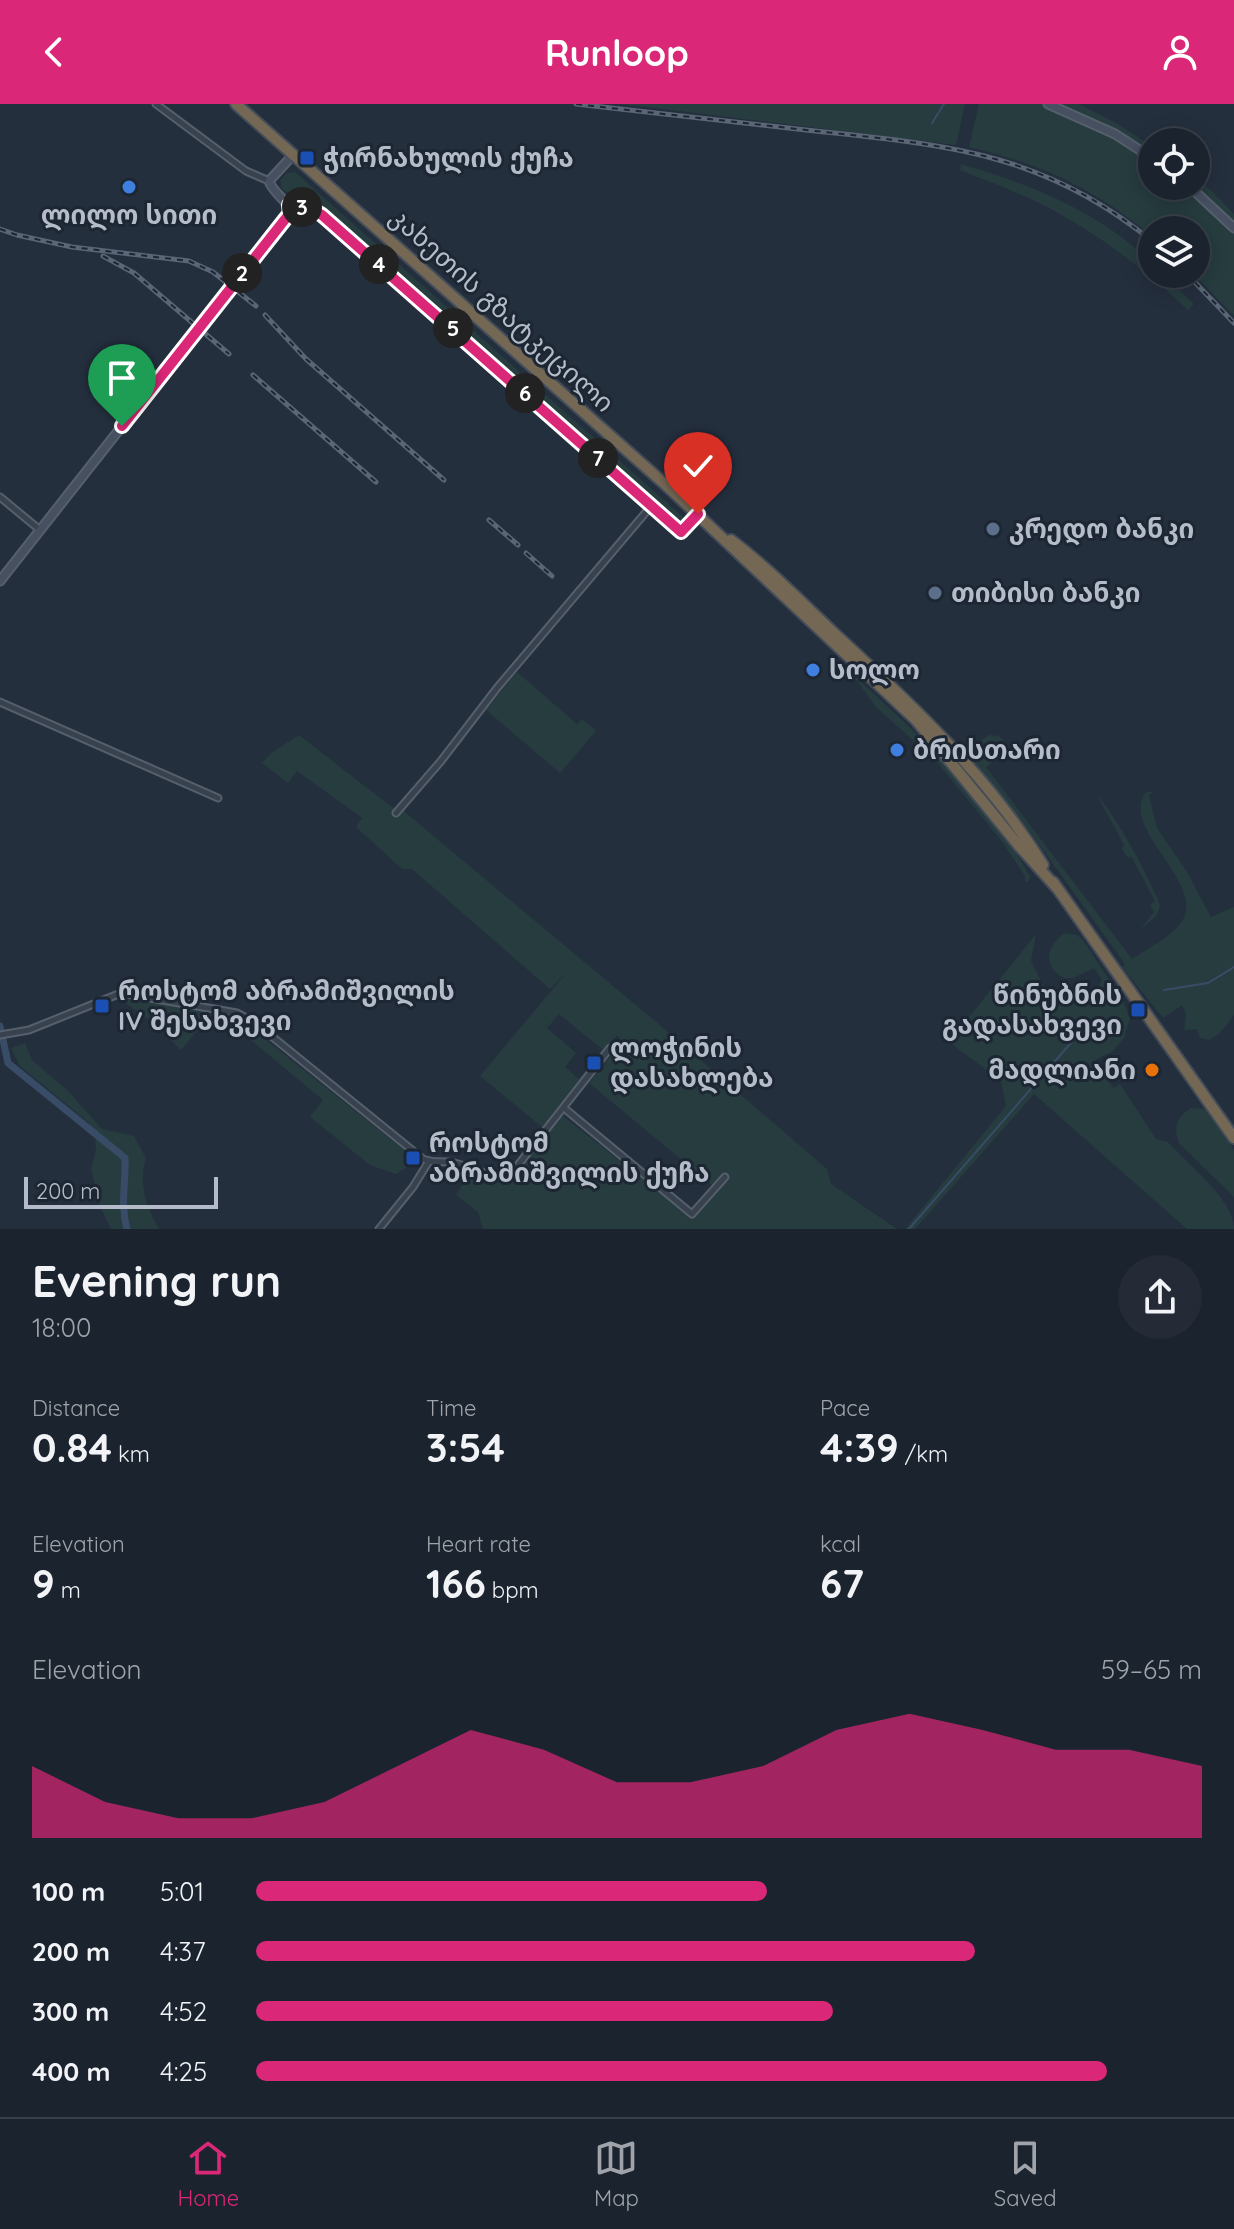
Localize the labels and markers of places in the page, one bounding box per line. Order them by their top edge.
place label: ჭირნახულის ქუჩა [323,141,574,174]
marker: ჭირნახულის ქუჩა [298,149,316,167]
marker: ლილო სითი [120,178,138,196]
pin: 3 [282,187,322,227]
place label: ლილო სითი [41,198,217,231]
pin: 4 [359,244,399,284]
pin: 2 [222,253,262,293]
pin: 5 [433,308,473,348]
pin [88,344,156,426]
pin: 6 [505,373,545,413]
pin [664,432,732,514]
pin: 7 [578,438,618,478]
place label: კრედო ბანკი [1009,512,1194,546]
marker: კრედო ბანკი [984,520,1002,538]
place label: თიბისი ბანკი [951,576,1141,609]
marker: თიბისი ბანკი [926,584,944,602]
place label: სოლო [829,653,920,686]
marker: სოლო [804,661,822,679]
place label: ბრისთარი [913,733,1061,766]
marker: ბრისთარი [888,741,906,759]
place label: როსტომ აბრამიშვილის IV შესახვევი [118,974,455,1037]
place label: წინუბნის გადასახვევი [942,978,1122,1042]
marker: როსტომ აბრამიშვილის IV შესახვევი [93,997,111,1015]
marker: წინუბნის გადასახვევი [1129,1001,1147,1019]
place label: ლოჭინის დასახლება [610,1031,773,1095]
place label: მადლიანი [988,1053,1136,1087]
marker: ლოჭინის დასახლება [585,1054,603,1072]
marker: მადლიანი [1143,1061,1161,1079]
place label: როსტომ აბრამიშვილის ქუჩა [429,1126,710,1189]
marker: როსტომ აბრამიშვილის ქუჩა [404,1149,422,1167]

